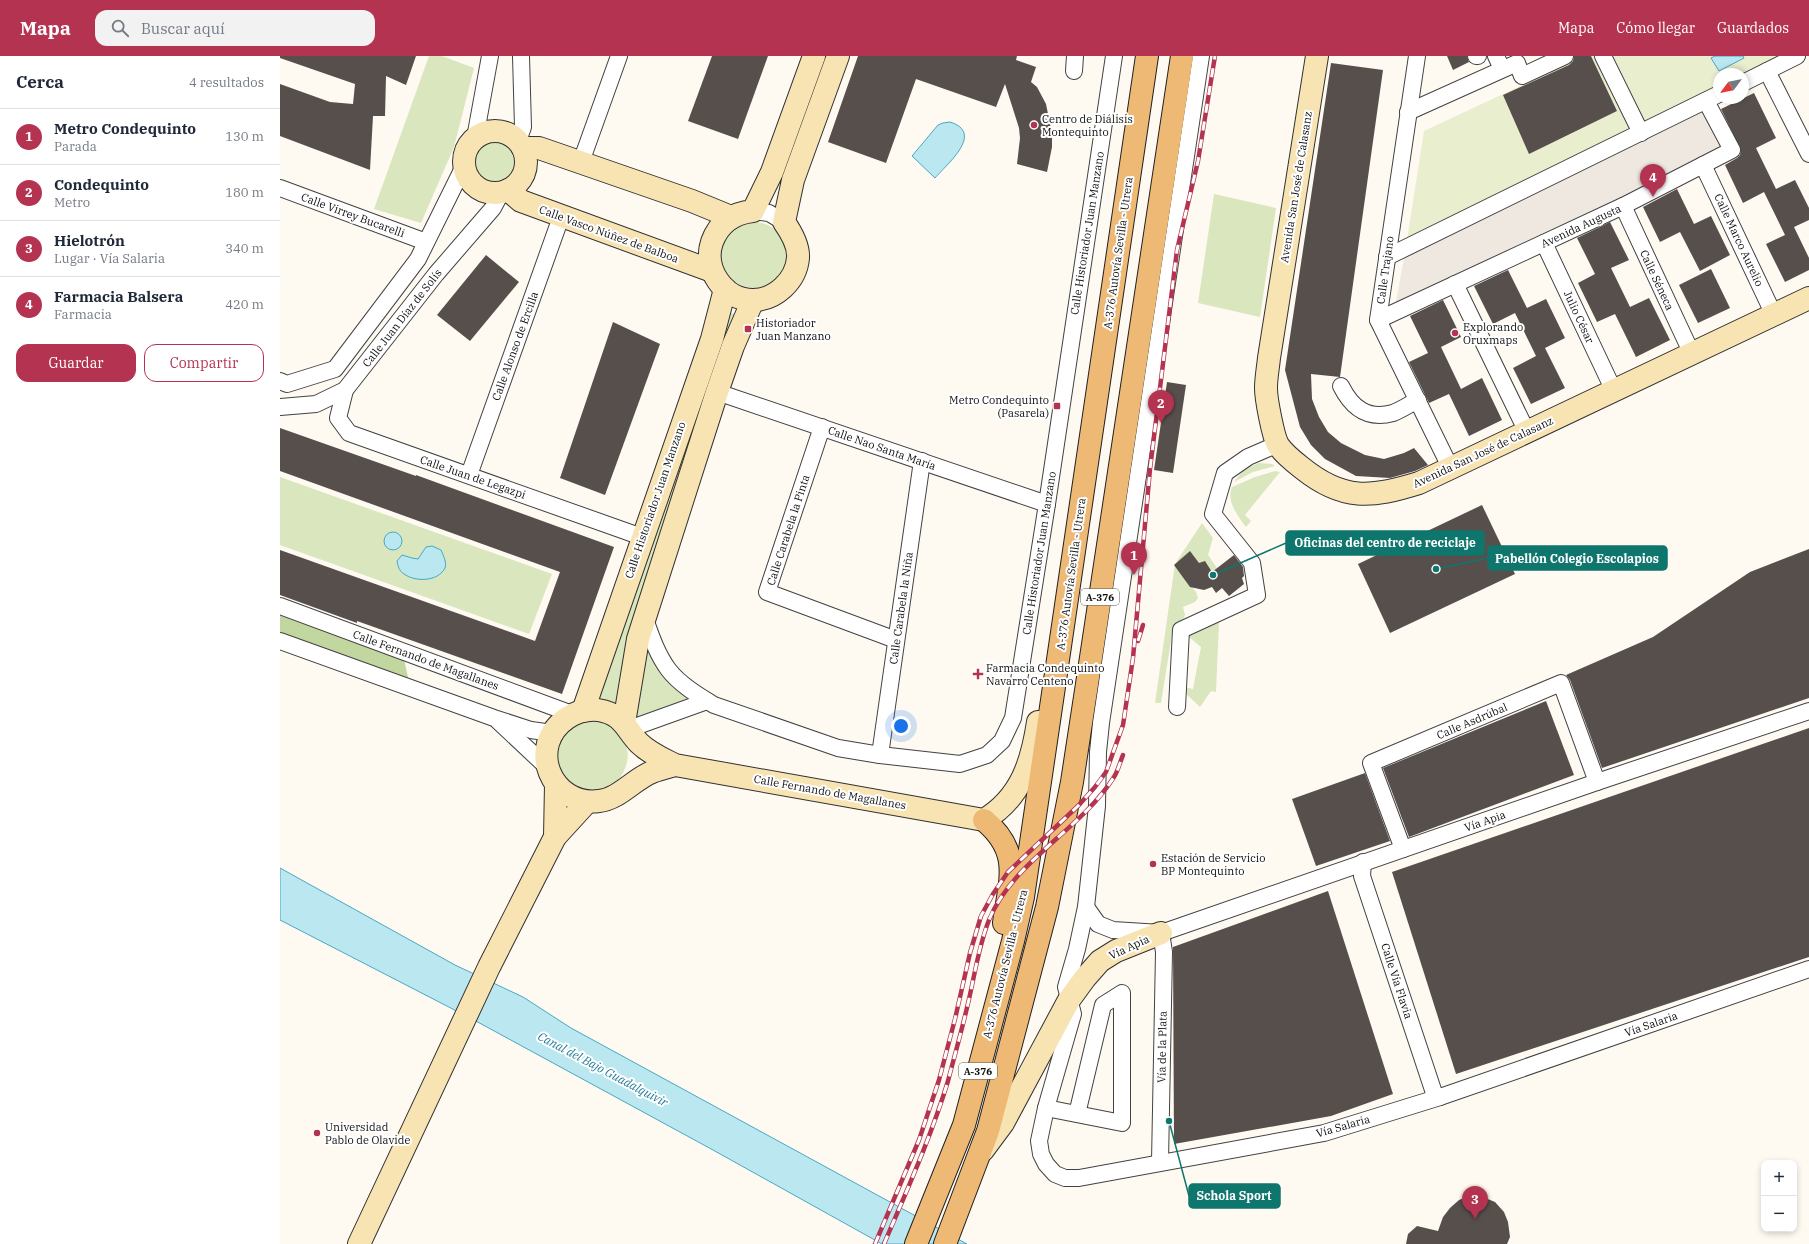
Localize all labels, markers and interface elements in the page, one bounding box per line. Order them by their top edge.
search box [95,10,375,46]
text: Mapa [20,16,71,40]
icon: search [109,17,131,39]
text: Buscar aquí [141,19,225,38]
text: Mapa [1558,19,1594,37]
text: Cómo llegar [1616,19,1695,37]
text: Guardados [1717,19,1789,37]
north arrow [1713,68,1749,104]
text: Cerca [16,71,64,93]
text: 4 resultados [189,74,264,91]
street label: Avenida San José de Calasanz [1277,110,1315,264]
place label: Centro de Diálisis Montequinto [1042,112,1133,139]
text: Metro Condequinto [54,119,196,138]
marker: Centro de Diálisis Montequinto [1029,120,1039,130]
text: 1 [25,128,33,145]
text: 130 m [225,128,264,145]
text: Parada [54,138,97,155]
street label: Calle Historiador Juan Manzano [1067,150,1107,316]
pin: 4 [1640,164,1666,197]
text: Condequinto [54,175,149,194]
street label: A-376 Autovía Sevilla - Utrera [1100,176,1136,330]
text: 2 [25,184,33,201]
text: 180 m [225,184,264,201]
street label: Calle Virrey Bucarelli [299,190,407,240]
street label: Calle Marco Aurelio [1711,191,1767,289]
text: Metro [54,194,90,211]
street label: Avenida Augusta [1539,201,1623,251]
street label: Calle Vasco Núñez de Balboa [537,202,681,266]
text: Hielotrón [54,231,125,250]
street label: Calle Trajano [1373,235,1397,305]
text: 3 [25,240,33,257]
text: 340 m [225,240,264,257]
street label: Calle Séneca [1637,248,1677,312]
text: Lugar · Vía Salaria [54,250,165,267]
street label: Calle Juan Díaz de Solís [359,266,445,370]
text: Farmacia Balsera [54,287,183,306]
street label: Julio César [1561,288,1597,346]
street label: Calle Alonso de Ercilla [489,290,541,402]
text: 4 [25,296,33,313]
text: 420 m [225,296,264,313]
text: Farmacia [54,306,112,323]
place label: Historiador Juan Manzano [756,316,831,343]
place label: Explorando Oruxmaps [1463,320,1523,347]
marker: Historiador Juan Manzano [743,324,753,334]
marker: Explorando Oruxmaps [1450,328,1460,338]
button: Guardar [16,344,136,382]
button: Compartir [144,344,264,382]
pin: 2 [1148,390,1174,423]
place label: Metro Condequinto (Pasarela) [949,393,1049,420]
marker: Metro Condequinto (Pasarela) [1052,401,1062,411]
street label: Avenida San José de Calasanz [1411,413,1556,491]
street label: Calle Historiador Juan Manzano [622,420,688,580]
street label: Calle Nao Santa María [826,423,938,473]
street label: Calle Juan de Legazpi [418,452,528,502]
street label: Calle Historiador Juan Manzano [1019,470,1059,636]
street label: Calle Carabela la Pinta [764,473,812,587]
street label: A-376 Autovía Sevilla - Utrera [1053,497,1089,651]
callout: Oficinas del centro de reciclaje [1286,531,1484,555]
text: Oficinas del centro de reciclaje [1294,535,1476,550]
pin: 1 [1121,542,1147,575]
callout: Pabellón Colegio Escolapios [1488,546,1667,570]
street label: Calle Carabela la Niña [886,551,916,665]
text: Pabellón Colegio Escolapios [1495,551,1659,566]
road number: A-376 [1081,589,1119,605]
street label: Calle Fernando de Magallanes [351,627,501,693]
place label: Farmacia Condequinto Navarro Centeno [986,661,1104,688]
marker: Farmacia Condequinto Navarro Centeno [973,669,983,679]
street label: Calle Asdrúbal [1434,700,1510,742]
your location [891,716,911,736]
street label: Calle Fernando de Magallanes [753,772,907,812]
street label: Vía Apia [1463,807,1507,835]
place label: Estación de Servicio BP Montequinto [1161,851,1266,878]
marker: Estación de Servicio BP Montequinto [1148,859,1158,869]
street label: A-376 Autovía Sevilla - Utrera [980,888,1030,1040]
street label: Vía Apia [1107,932,1151,962]
street label: Calle Vía Flavia [1378,941,1416,1021]
street label: Vía Salaria [1623,1008,1679,1040]
street label: Vía de la Plata [1154,1011,1170,1083]
water label: Canal del Bajo Guadalquivir [535,1028,671,1110]
road number: A-376 [959,1063,997,1079]
street label: Vía Salaria [1315,1112,1371,1140]
place label: Universidad Pablo de Olavide [325,1120,410,1147]
marker: Universidad Pablo de Olavide [312,1128,322,1138]
map controls [1761,1160,1797,1232]
button: + [1761,1160,1797,1196]
callout: Schola Sport [1189,1184,1280,1208]
pin: 3 [1462,1186,1488,1219]
text: Schola Sport [1196,1188,1272,1203]
button: − [1761,1196,1797,1232]

